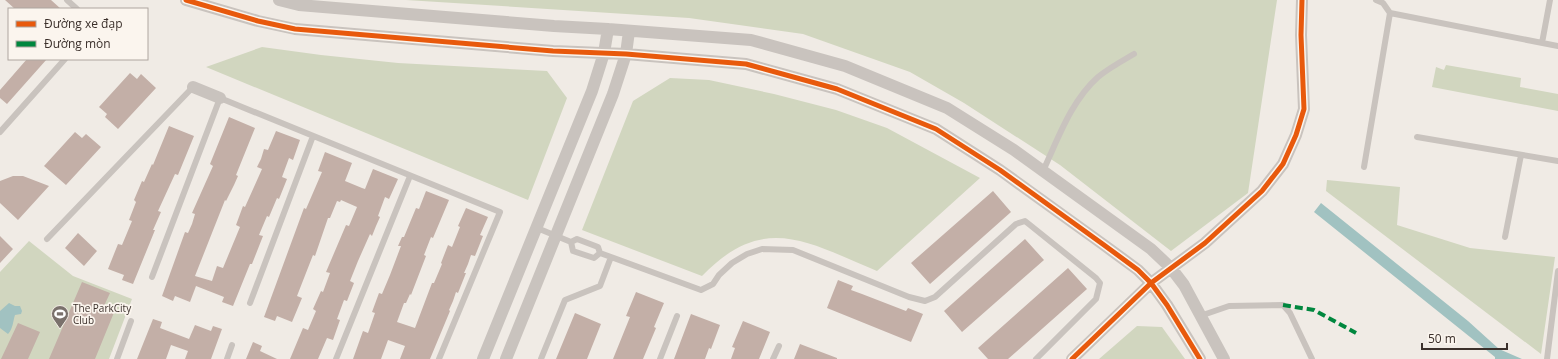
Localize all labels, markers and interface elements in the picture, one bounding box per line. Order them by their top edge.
legend [8,8,148,60]
text: Đường xe đạp [44,15,123,32]
text: Đường mòn [44,35,111,52]
place label: The ParkCity Club [73,301,132,327]
sports icon: The ParkCity Club [50,304,70,329]
scale bar [1422,325,1507,351]
text: 50 m [1428,330,1456,347]

